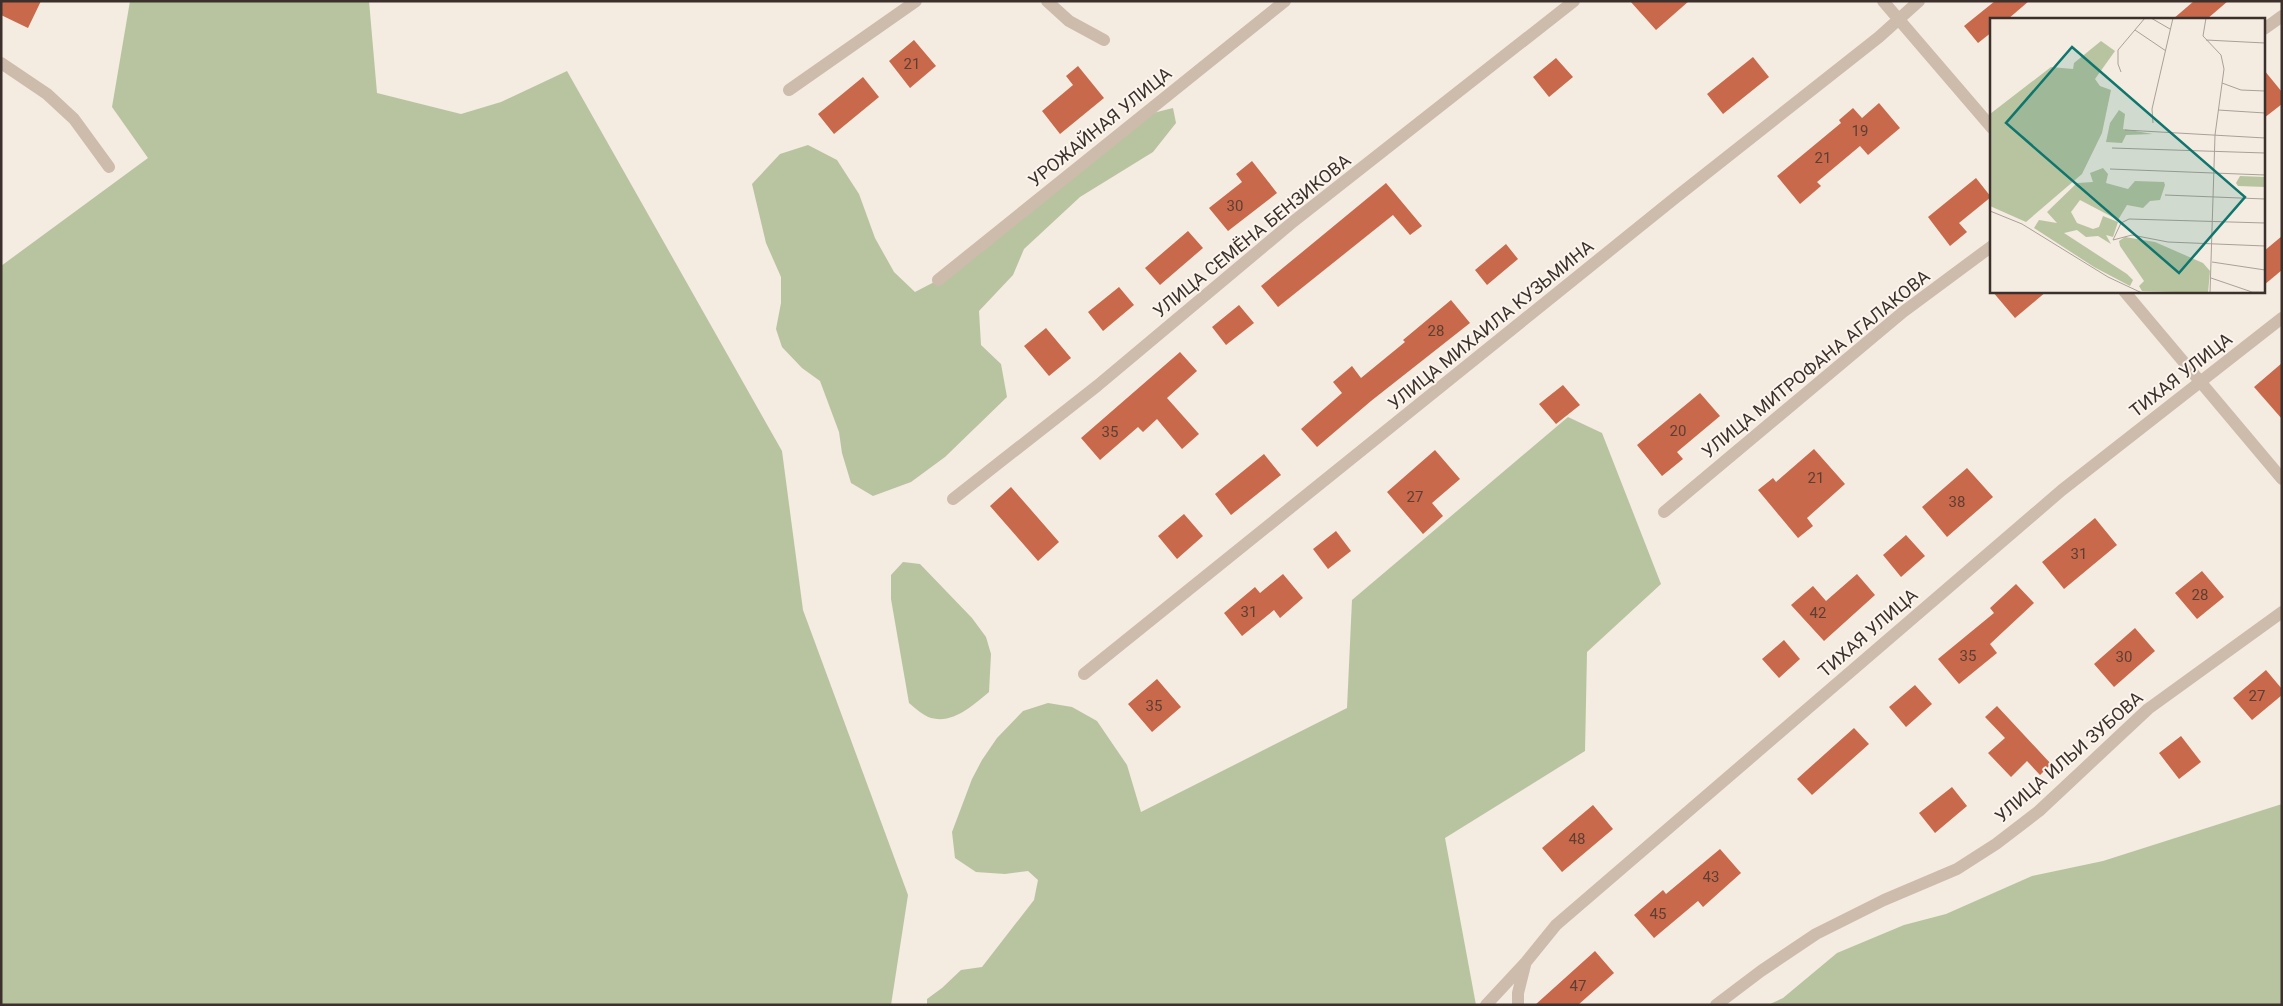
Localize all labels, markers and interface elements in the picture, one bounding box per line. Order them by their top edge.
inset map [1990,18,2266,292]
house number: 21 [904,55,920,73]
street label: УРОЖАЙНАЯ УЛИЦА [1024,62,1176,191]
house number: 19 [1852,122,1868,140]
street label: УЛИЦА СЕМЁНА БЕНЗИКОВА [1149,149,1355,322]
house number: 21 [1815,149,1831,167]
house number: 30 [1227,197,1243,215]
street label: УЛИЦА МИХАИЛА КУЗЬМИНА [1384,235,1598,414]
street label: УЛИЦА МИТРОФАНА АГАЛАКОВА [1698,265,1934,462]
house number: 28 [1428,322,1444,340]
street label: ТИХАЯ УЛИЦА [2125,328,2236,421]
house number: 20 [1670,422,1686,440]
house number: 35 [1102,423,1118,441]
house number: 21 [1808,469,1824,487]
house number: 27 [1407,488,1423,506]
house number: 38 [1949,493,1965,511]
house number: 31 [2071,545,2087,563]
street label: ТИХАЯ УЛИЦА [1814,584,1922,681]
house number: 28 [2192,586,2208,604]
house number: 31 [1241,603,1257,621]
house number: 42 [1810,604,1826,622]
house number: 35 [1960,647,1976,665]
house number: 30 [2116,648,2132,666]
street label: УЛИЦА ИЛЬИ ЗУБОВА [1991,687,2147,827]
house number: 27 [2249,687,2265,705]
house number: 35 [1146,697,1162,715]
house number: 48 [1569,830,1585,848]
house number: 43 [1703,868,1719,886]
house number: 45 [1650,905,1666,923]
house number: 47 [1570,977,1586,995]

